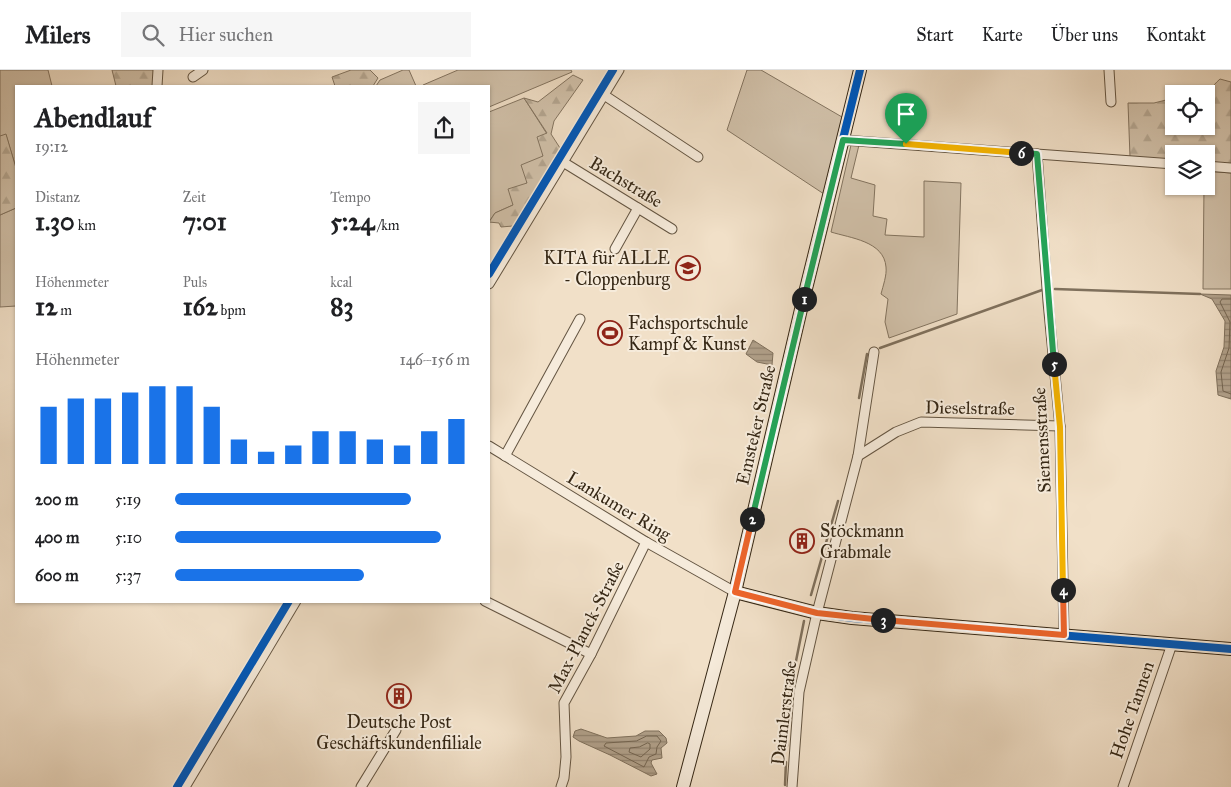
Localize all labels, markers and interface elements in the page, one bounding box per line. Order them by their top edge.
search box [121,12,471,57]
text: Milers [25,20,91,50]
icon: search [139,21,167,49]
text: Hier suchen [179,23,273,46]
text: Start [916,24,954,46]
text: Karte [982,24,1023,46]
text: Über uns [1051,24,1118,46]
text: Kontakt [1146,24,1206,46]
map controls [1165,85,1215,195]
button: locate [1165,85,1215,135]
pin [885,93,927,144]
text: Abendlauf [35,100,152,135]
icon: arrive [892,100,920,128]
button: share [418,102,470,154]
text: 19:12 [35,137,68,156]
pin: 6 [1008,140,1034,166]
text: 6 [1018,145,1025,162]
button: layers [1165,145,1215,195]
street label: Bachstraße [586,152,666,212]
text: Distanz [35,189,80,206]
text: Zeit [183,189,206,206]
text: Tempo [330,189,371,206]
text: 1.30 [35,206,75,237]
text: 7:01 [183,206,227,237]
text: 5:24 [330,206,375,237]
text: km [75,217,96,234]
text: /km [375,217,400,234]
place label: KITA für ALLE - Cloppenburg [544,247,671,291]
school or university icon: KITA für ALLE - Cloppenburg [675,255,701,281]
text: Höhenmeter [35,274,109,291]
text: Puls [183,274,207,291]
text: kcal [330,274,352,291]
pin: 1 [792,286,816,312]
text: 12 [35,291,57,322]
text: 162 [183,291,218,322]
text: 83 [330,291,354,322]
text: 1 [802,291,807,308]
text: m [57,302,72,319]
text: bpm [218,302,246,319]
place label: Fachsportschule Kampf & Kunst [628,312,748,355]
sports icon: Fachsportschule Kampf & Kunst [597,320,623,346]
text: Höhenmeter [35,350,119,369]
text: 146–156 m [399,350,470,369]
pin: 5 [1042,352,1066,376]
text: 5 [1051,356,1058,373]
street label: Emsteker Straße [731,363,781,487]
street label: Siemensstraße [1028,387,1056,493]
street label: Dieselstraße [925,396,1015,420]
street label: Lankumer Ring [562,466,676,547]
text: 200 m [35,490,78,509]
text: 5:19 [115,490,141,509]
pin: 2 [740,506,764,532]
text: 2 [749,511,756,528]
place label: Stöckmann Grabmale [820,520,904,563]
text: 400 m [35,528,79,547]
text: 5:10 [115,528,142,547]
building icon: Stöckmann Grabmale [789,528,815,554]
street label: Max-Planck-Straße [543,557,629,697]
text: 600 m [35,566,79,585]
text: 5:37 [115,566,141,585]
pin: 4 [1050,578,1076,602]
text: 4 [1060,582,1067,599]
pin: 3 [870,608,896,632]
text: 3 [881,612,886,629]
street label: Hohe Tannen [1105,658,1159,761]
street label: Daimlerstraße [767,660,801,766]
building icon: Deutsche Post Geschäftskundenfiliale [386,683,412,709]
place label: Deutsche Post Geschäftskundenfiliale [316,711,482,754]

